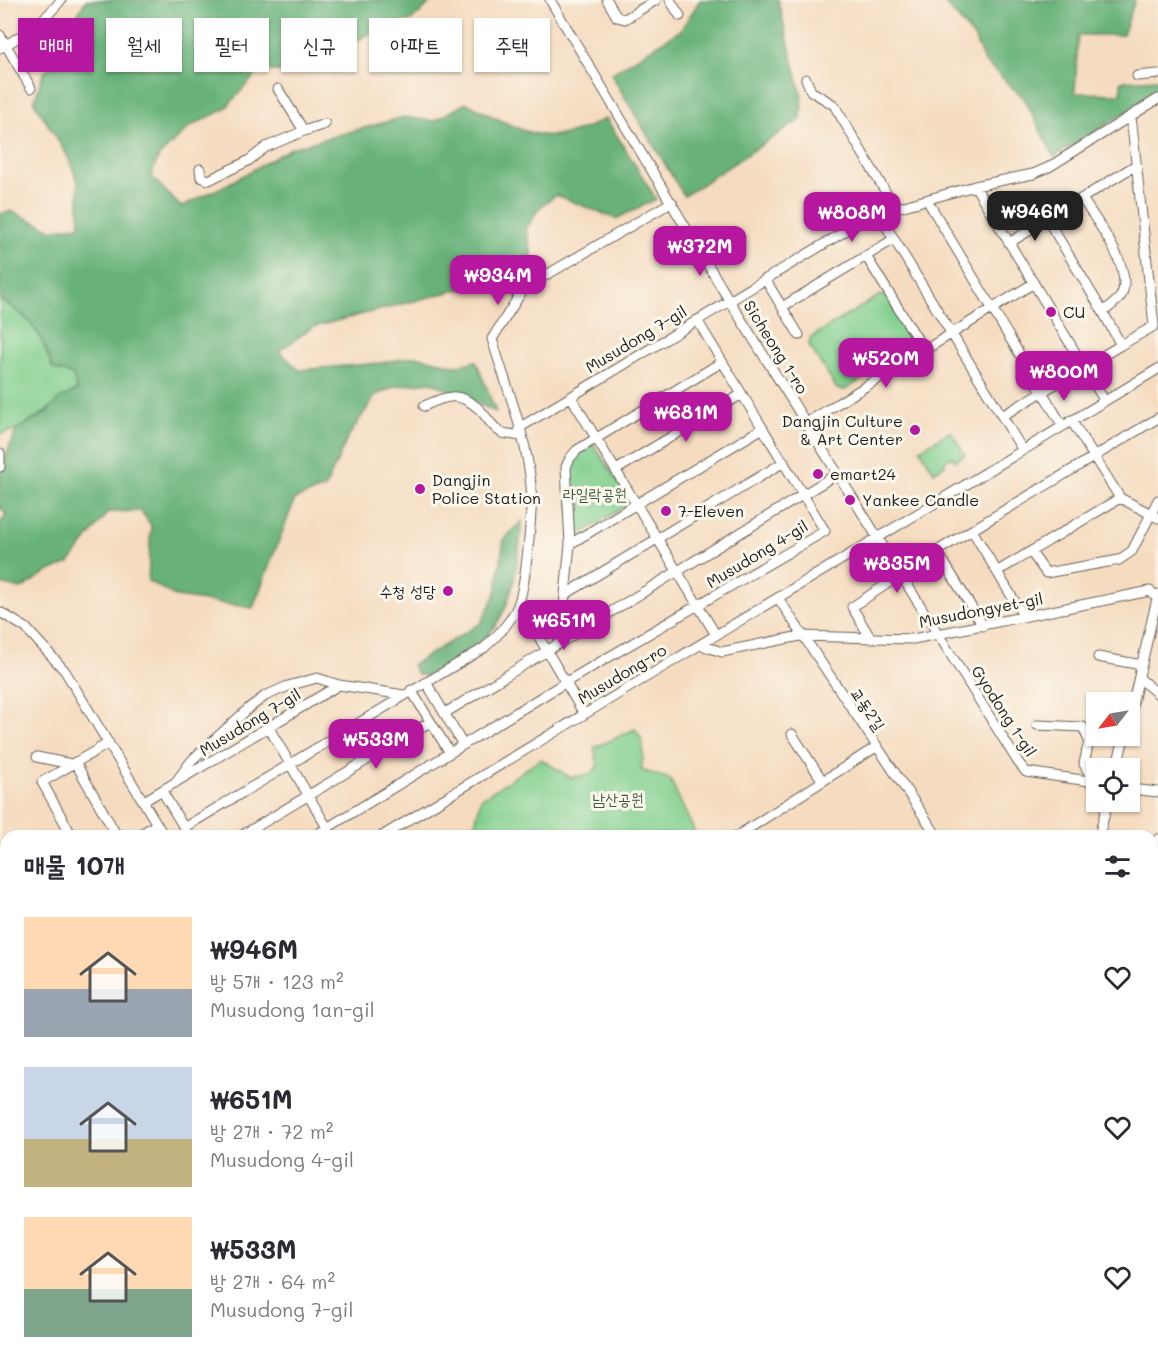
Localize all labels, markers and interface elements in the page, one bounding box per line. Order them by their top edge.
chip: 매매 [18,18,94,72]
chip: 월세 [106,18,182,72]
chip: 필터 [194,18,269,72]
chip: 신규 [281,18,357,72]
chip: 아파트 [369,18,462,72]
chip: 주택 [474,18,550,72]
pin: ₩946M [993,191,1077,242]
pin: ₩808M [810,192,894,243]
text: ₩946M [1001,197,1069,223]
text: ₩808M [818,198,886,224]
pin: ₩372M [658,226,742,277]
text: ₩372M [667,232,733,258]
pin: ₩934M [456,255,540,306]
text: ₩934M [464,261,532,287]
street label: Sicheong 1-ro [739,296,814,397]
street label: Musudong 7-gil [581,300,690,377]
place label: CU [1063,301,1085,322]
marker: CU [1044,305,1058,319]
pin: ₩520M [844,338,928,389]
text: ₩520M [853,344,919,370]
pin: ₩800M [1022,351,1106,402]
text: ₩800M [1029,357,1099,383]
pin: ₩681M [644,392,728,443]
text: ₩681M [654,398,718,424]
place label: Dangjin Culture & Art Center [782,410,903,449]
marker: Dangjin Culture & Art Center [908,423,922,437]
place label: emart24 [830,463,897,484]
marker: emart24 [811,467,825,481]
place label: Dangjin Police Station [432,469,541,508]
marker: Dangjin Police Station [413,482,427,496]
park label: 라일락공원 [563,483,627,504]
place label: Yankee Candle [862,489,979,510]
marker: Yankee Candle [843,493,857,507]
place label: 7-Eleven [678,500,744,521]
marker: 7-Eleven [659,504,673,518]
street label: Musudong 4-gil [702,515,812,592]
pin: ₩835M [855,543,939,594]
text: ₩835M [863,549,931,575]
place label: 수청 성당 [379,580,436,601]
marker: 수청 성당 [441,584,455,598]
street label: Musudongyet-gil [917,587,1045,632]
pin: ₩651M [522,600,606,651]
text: ₩651M [532,606,596,632]
street label: Musudong-ro [573,639,670,708]
street label: Gyodong 1-gil [967,661,1042,760]
street label: Musudong 7-gil [195,683,304,760]
street label: 교동2길 [846,683,890,734]
north arrow [1086,692,1140,746]
map controls [1086,692,1140,812]
pin: ₩533M [334,719,418,770]
text: ₩533M [343,725,409,751]
button: locate [1086,758,1140,812]
park label: 남산공원 [592,788,644,809]
text: 매물 10개 [24,848,124,882]
icon: filters [1101,850,1134,883]
text: ₩946M [210,932,298,966]
icon: home [72,941,144,1013]
icon: heart [1101,961,1134,994]
text: 방 5개 · 123 m² [210,968,343,994]
text: Musudong 1an-gil [210,996,375,1022]
text: ₩651M [210,1082,293,1116]
icon: home [72,1091,144,1163]
icon: heart [1101,1111,1134,1144]
text: 방 2개 · 72 m² [210,1118,333,1144]
text: Musudong 4-gil [210,1146,354,1172]
text: ₩533M [210,1232,297,1266]
icon: home [72,1241,144,1313]
icon: heart [1101,1261,1134,1294]
text: 방 2개 · 64 m² [210,1268,335,1294]
text: Musudong 7-gil [210,1296,353,1322]

